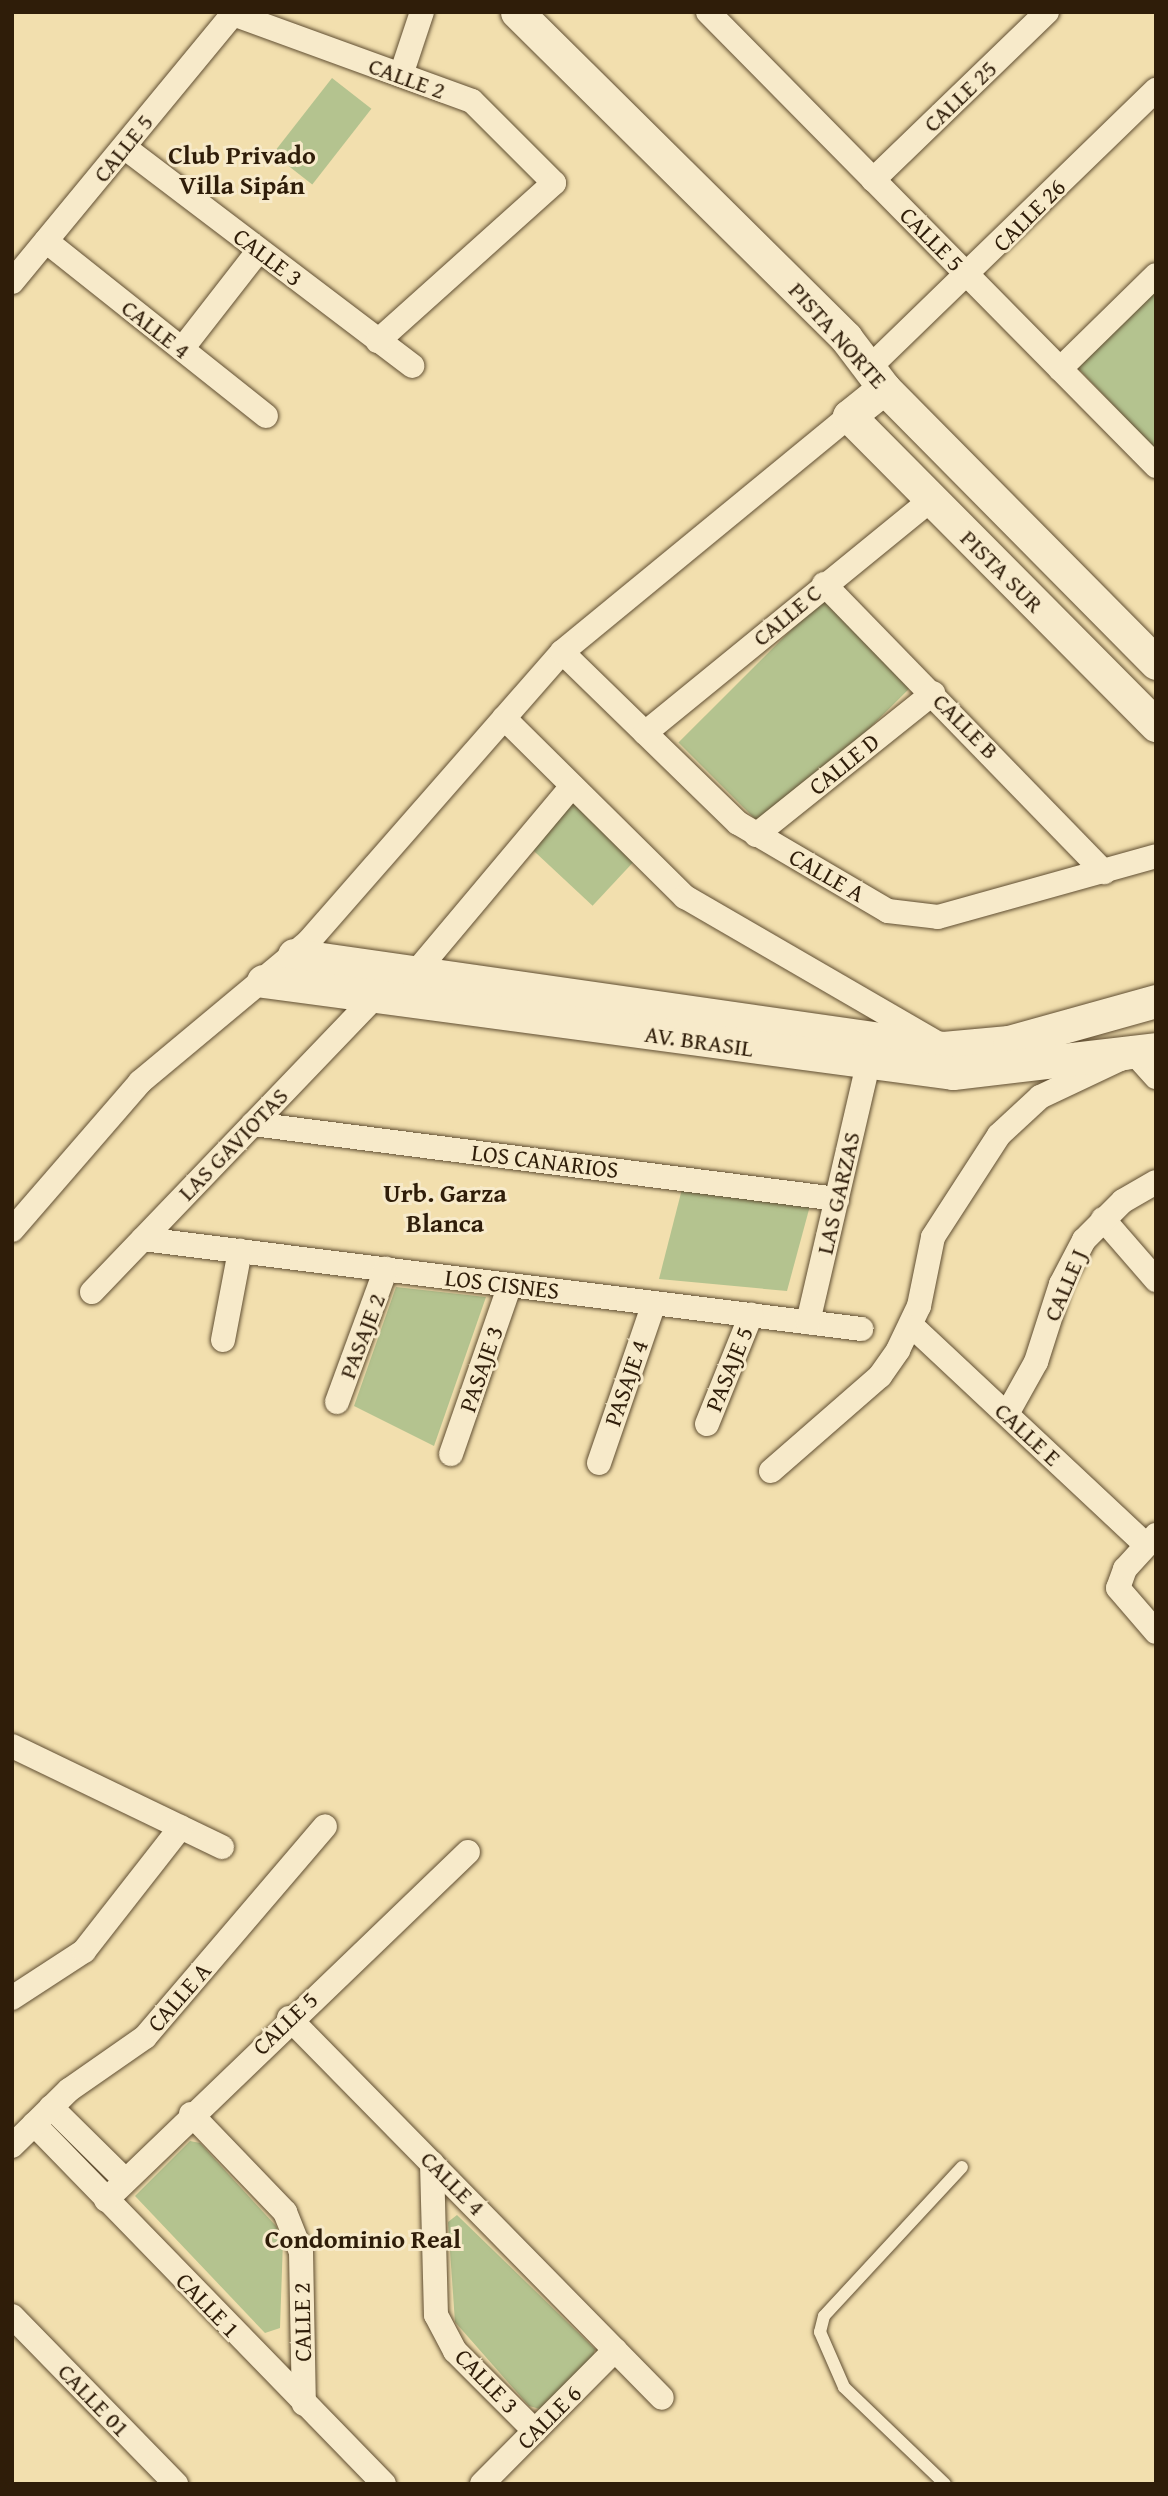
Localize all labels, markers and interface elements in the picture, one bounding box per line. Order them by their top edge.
street label: CALLE 2 [365,51,449,105]
street label: CALLE 25 [917,54,1003,138]
street label: CALLE 5 [87,108,159,188]
district label: Club Privado Villa Sipán [168,139,316,200]
street label: CALLE 26 [987,173,1071,257]
street label: CALLE 5 [894,201,970,277]
street label: CALLE 3 [228,222,308,292]
street label: PISTA NORTE [783,276,893,394]
street label: CALLE 4 [116,293,196,365]
street label: PISTA SUR [955,524,1049,618]
street label: CALLE C [747,578,827,652]
street label: CALLE B [927,687,1005,765]
street label: CALLE D [803,727,885,801]
street label: CALLE A [784,842,870,908]
street label: AV. BRASIL [643,1019,755,1063]
street label: LAS GAVIOTAS [172,1081,294,1207]
street label: LAS GARZAS [810,1129,866,1257]
street label: LOS CANARIOS [470,1138,620,1184]
district label: Urb. Garza Blanca [383,1177,507,1238]
street label: CALLE J [1037,1245,1093,1325]
street label: LOS CISNES [443,1263,561,1305]
street label: PASAJE 2 [333,1289,391,1383]
street label: PASAJE 3 [453,1322,509,1416]
street label: PASAJE 5 [699,1322,759,1416]
street label: PASAJE 4 [598,1336,654,1430]
street label: CALLE E [989,1396,1067,1472]
street label: CALLE A [141,1957,217,2037]
street label: CALLE 5 [246,1985,324,2061]
street label: CALLE 4 [415,2145,491,2221]
district label: Condominio Real [265,2223,461,2255]
street label: CALLE 1 [170,2266,246,2344]
street label: CALLE 2 [287,2282,317,2362]
street label: CALLE 3 [449,2342,525,2420]
street label: CALLE 01 [52,2357,136,2443]
street label: CALLE 6 [511,2379,587,2455]

